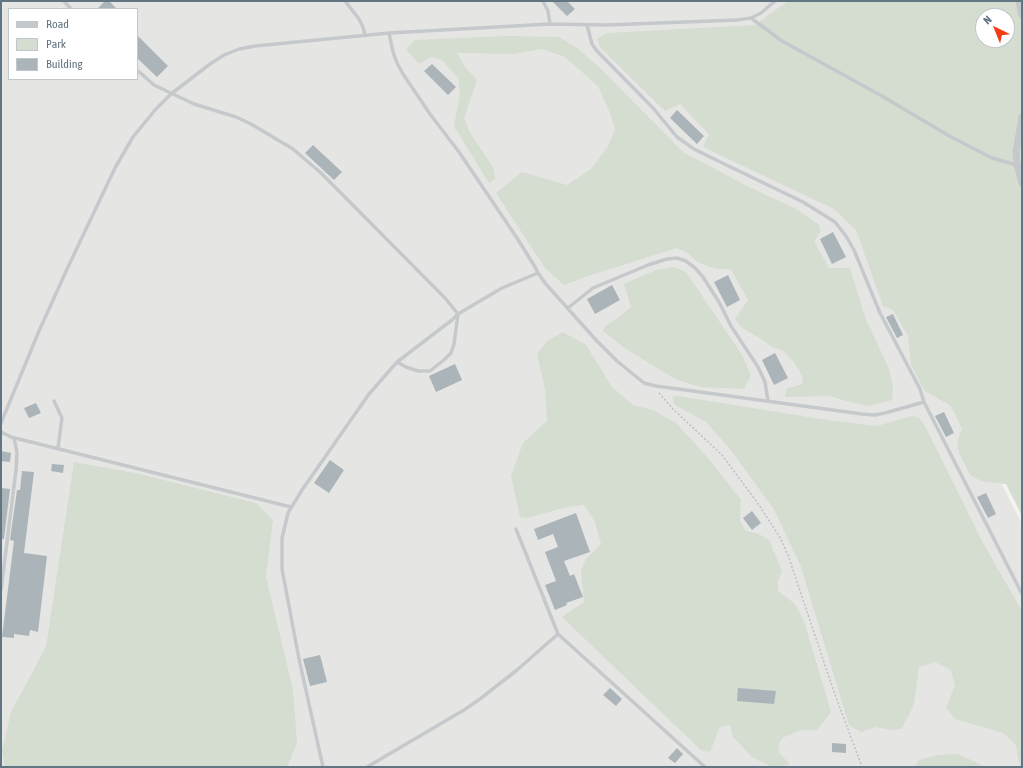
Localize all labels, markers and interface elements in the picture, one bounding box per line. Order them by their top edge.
legend [8,8,138,80]
north arrow [975,8,1015,48]
text: N [981,13,994,27]
text: Road [46,17,69,31]
text: Park [46,37,66,51]
text: Building [46,57,83,71]

